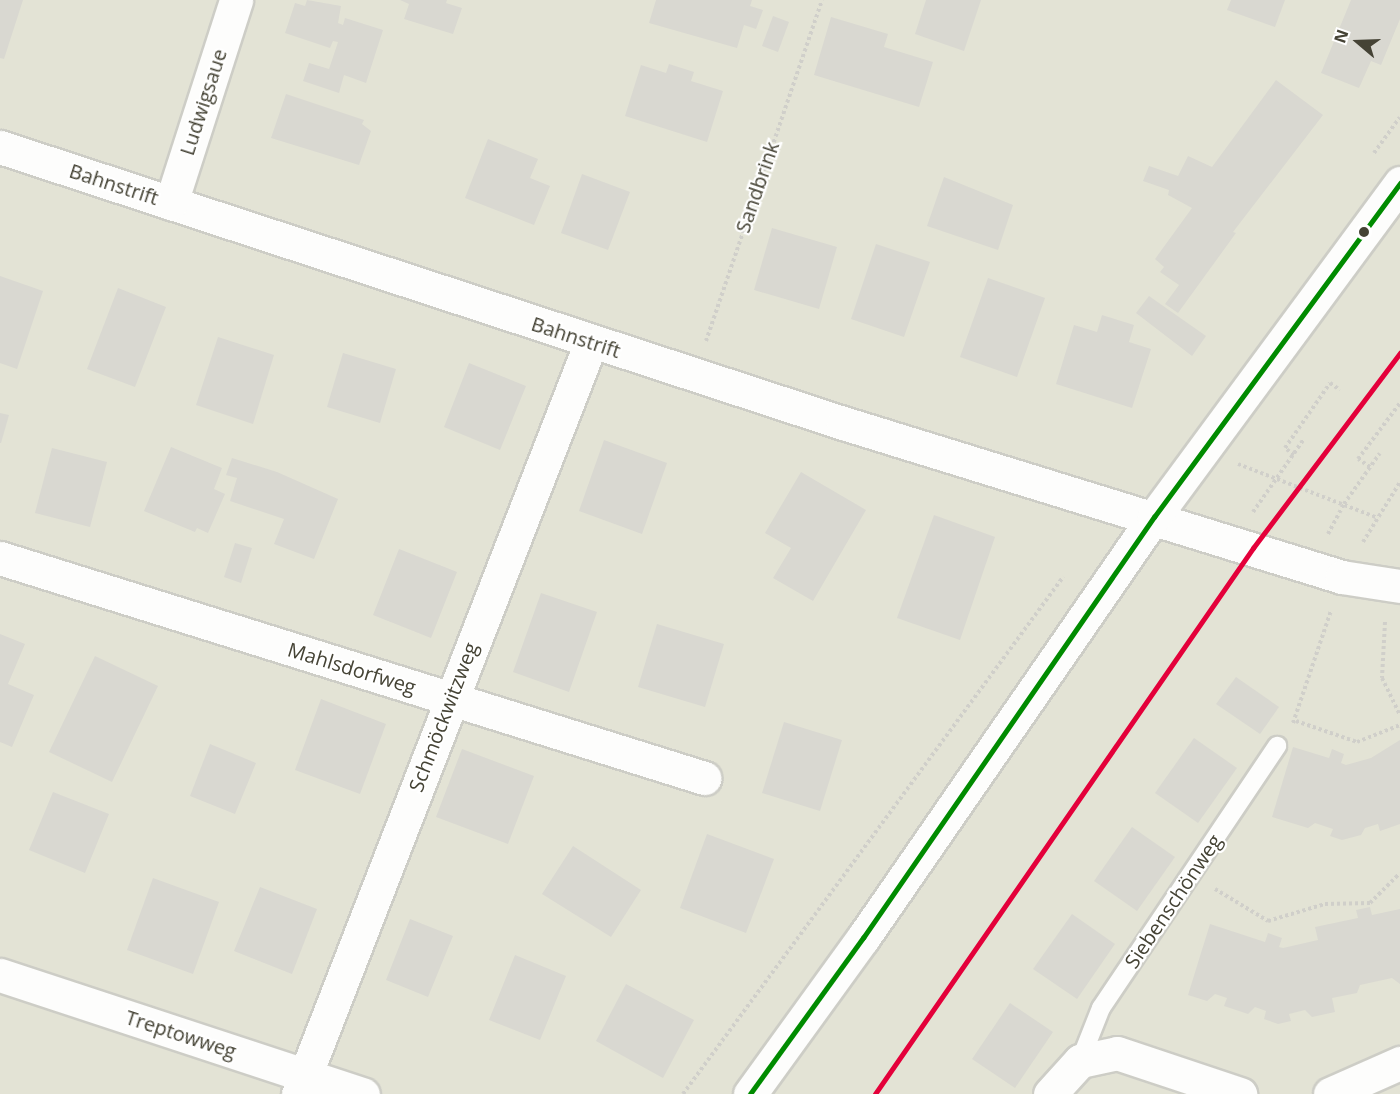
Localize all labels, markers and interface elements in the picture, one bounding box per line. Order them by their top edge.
north arrow [1328,12,1388,72]
text: N [1328,26,1353,46]
street label: Ludwigsaue [175,46,231,158]
street label: Sandbrink [730,138,784,236]
street label: Bahnstrift [66,158,162,210]
unlabelled marker [1358,226,1370,238]
street label: Bahnstrift [528,311,624,363]
street label: Mahlsdorfweg [285,637,419,699]
street label: Schmöckwitzweg [403,639,483,795]
street label: Siebenschönweg [1119,830,1227,972]
street label: Treptowweg [123,1005,239,1063]

